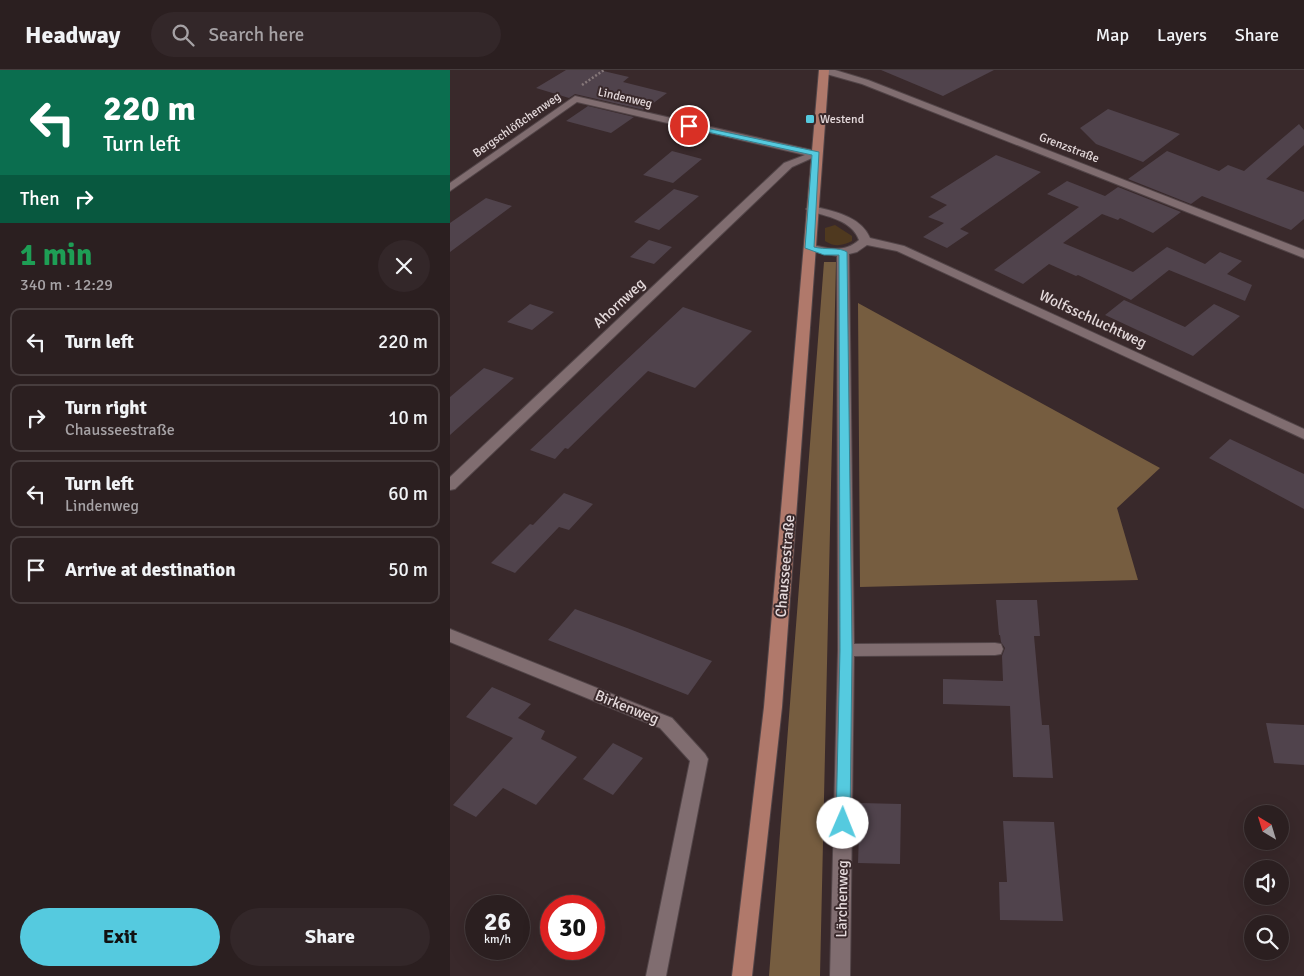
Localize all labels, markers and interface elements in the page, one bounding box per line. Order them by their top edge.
search box [151,12,501,57]
text: Headway [25,20,121,50]
icon: search [169,21,197,49]
text: Search here [209,23,304,47]
text: Map [1096,24,1129,46]
text: Layers [1157,24,1207,46]
text: Share [1235,24,1279,46]
street label: Lindenweg [596,84,654,112]
text: 220 m [103,87,196,130]
street label: Bergschlößchenweg [470,89,564,161]
icon: left [20,90,85,155]
pin [668,105,710,147]
icon: arrive [675,112,703,140]
place label: Westend [820,112,864,127]
marker: Westend [804,113,816,125]
text: Turn left [103,130,181,157]
street label: Grenzstraße [1037,130,1101,166]
icon: right [70,185,98,213]
text: Then [20,187,60,211]
text: 1 min [20,237,92,274]
button: close [378,240,430,292]
street label: Ahornweg [589,274,649,332]
text: 340 m · 12:29 [20,275,113,295]
street label: Wolfsschluchtweg [1036,286,1150,352]
icon: left [22,328,50,356]
text: Turn left [65,330,134,354]
text: 220 m [378,330,428,354]
text: Turn right [65,396,147,420]
icon: right [22,404,50,432]
text: 10 m [388,406,428,430]
text: Chausseestraße [65,420,175,440]
text: Turn left [65,472,134,496]
icon: left [22,480,50,508]
text: 60 m [388,482,428,506]
text: Lindenweg [65,496,139,516]
street label: Chausseestraße [772,514,798,618]
icon: arrive [22,556,50,584]
text: Arrive at destination [65,558,236,582]
text: 50 m [388,558,428,582]
street label: Birkenweg [592,686,662,728]
position arrow [816,796,868,848]
north arrow [1244,805,1289,850]
map controls [1244,805,1289,960]
street label: Lärchenweg [832,860,852,938]
button: sound [1244,860,1289,905]
speed limit sign: 30 [540,895,605,960]
text: 26 [484,906,511,937]
button: Exit [20,908,220,966]
button: Share [230,908,430,966]
button: search [1244,915,1289,960]
text: km/h [484,932,511,947]

